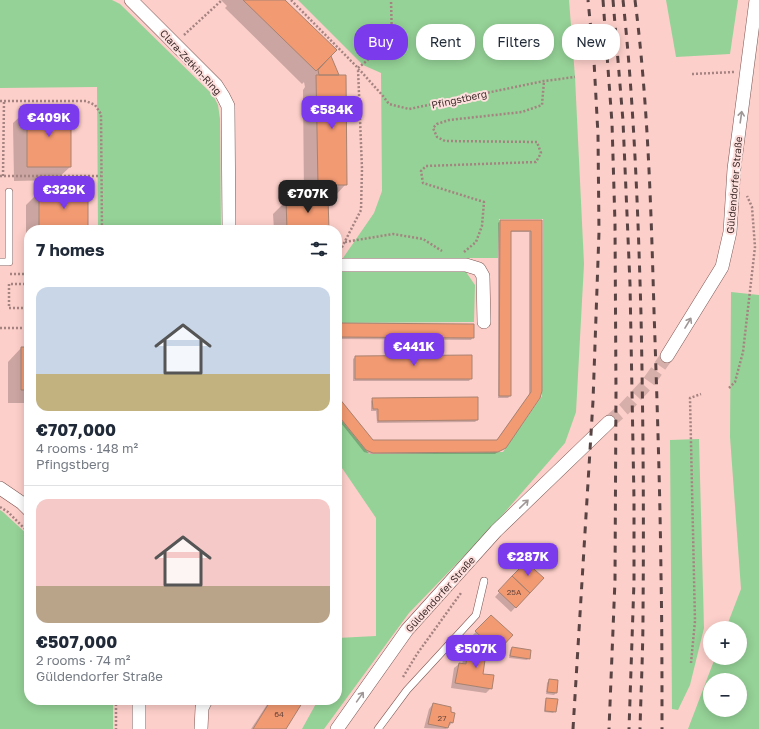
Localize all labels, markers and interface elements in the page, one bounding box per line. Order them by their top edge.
chip: Buy [354,24,408,60]
chip: Rent [416,24,475,60]
chip: Filters [483,24,554,60]
chip: New [562,24,620,60]
street label: Clara-Zetkin-Ring [158,27,224,97]
street label: Pfingstberg [430,87,488,111]
pin: €584K [304,96,360,130]
text: €584K [311,101,353,117]
pin: €409K [21,104,77,138]
text: €409K [27,109,71,125]
one-way arrow [737,111,745,124]
street label: Güldendorfer Straße [724,136,744,234]
pin: €329K [36,176,92,210]
pin: €707K [280,180,336,214]
text: €329K [43,181,85,197]
text: €707K [287,185,329,201]
icon: filters [308,238,330,260]
text: 7 homes [36,239,104,260]
icon: home [147,313,219,385]
one-way arrow [685,317,693,329]
pin: €441K [386,333,442,367]
text: €441K [393,338,435,354]
text: €707,000 [36,419,116,440]
text: 4 rooms · 148 m² [36,440,138,456]
text: Pfingstberg [36,456,109,472]
one-way arrow [519,499,529,509]
icon: home [147,525,219,597]
pin: €287K [500,543,556,577]
text: €287K [507,548,549,564]
street label: Güldendorfer Straße [403,554,477,634]
house number: 25A [507,587,522,597]
map controls [703,621,747,717]
button: + [703,621,747,665]
text: €507,000 [36,631,117,652]
pin: €507K [448,635,504,669]
text: €507K [455,640,497,656]
text: 2 rooms · 74 m² [36,652,130,668]
text: Güldendorfer Straße [36,668,163,684]
button: − [703,673,747,717]
one-way arrow [356,692,364,703]
house number: 64 [274,709,284,719]
house number: 27 [438,713,446,723]

